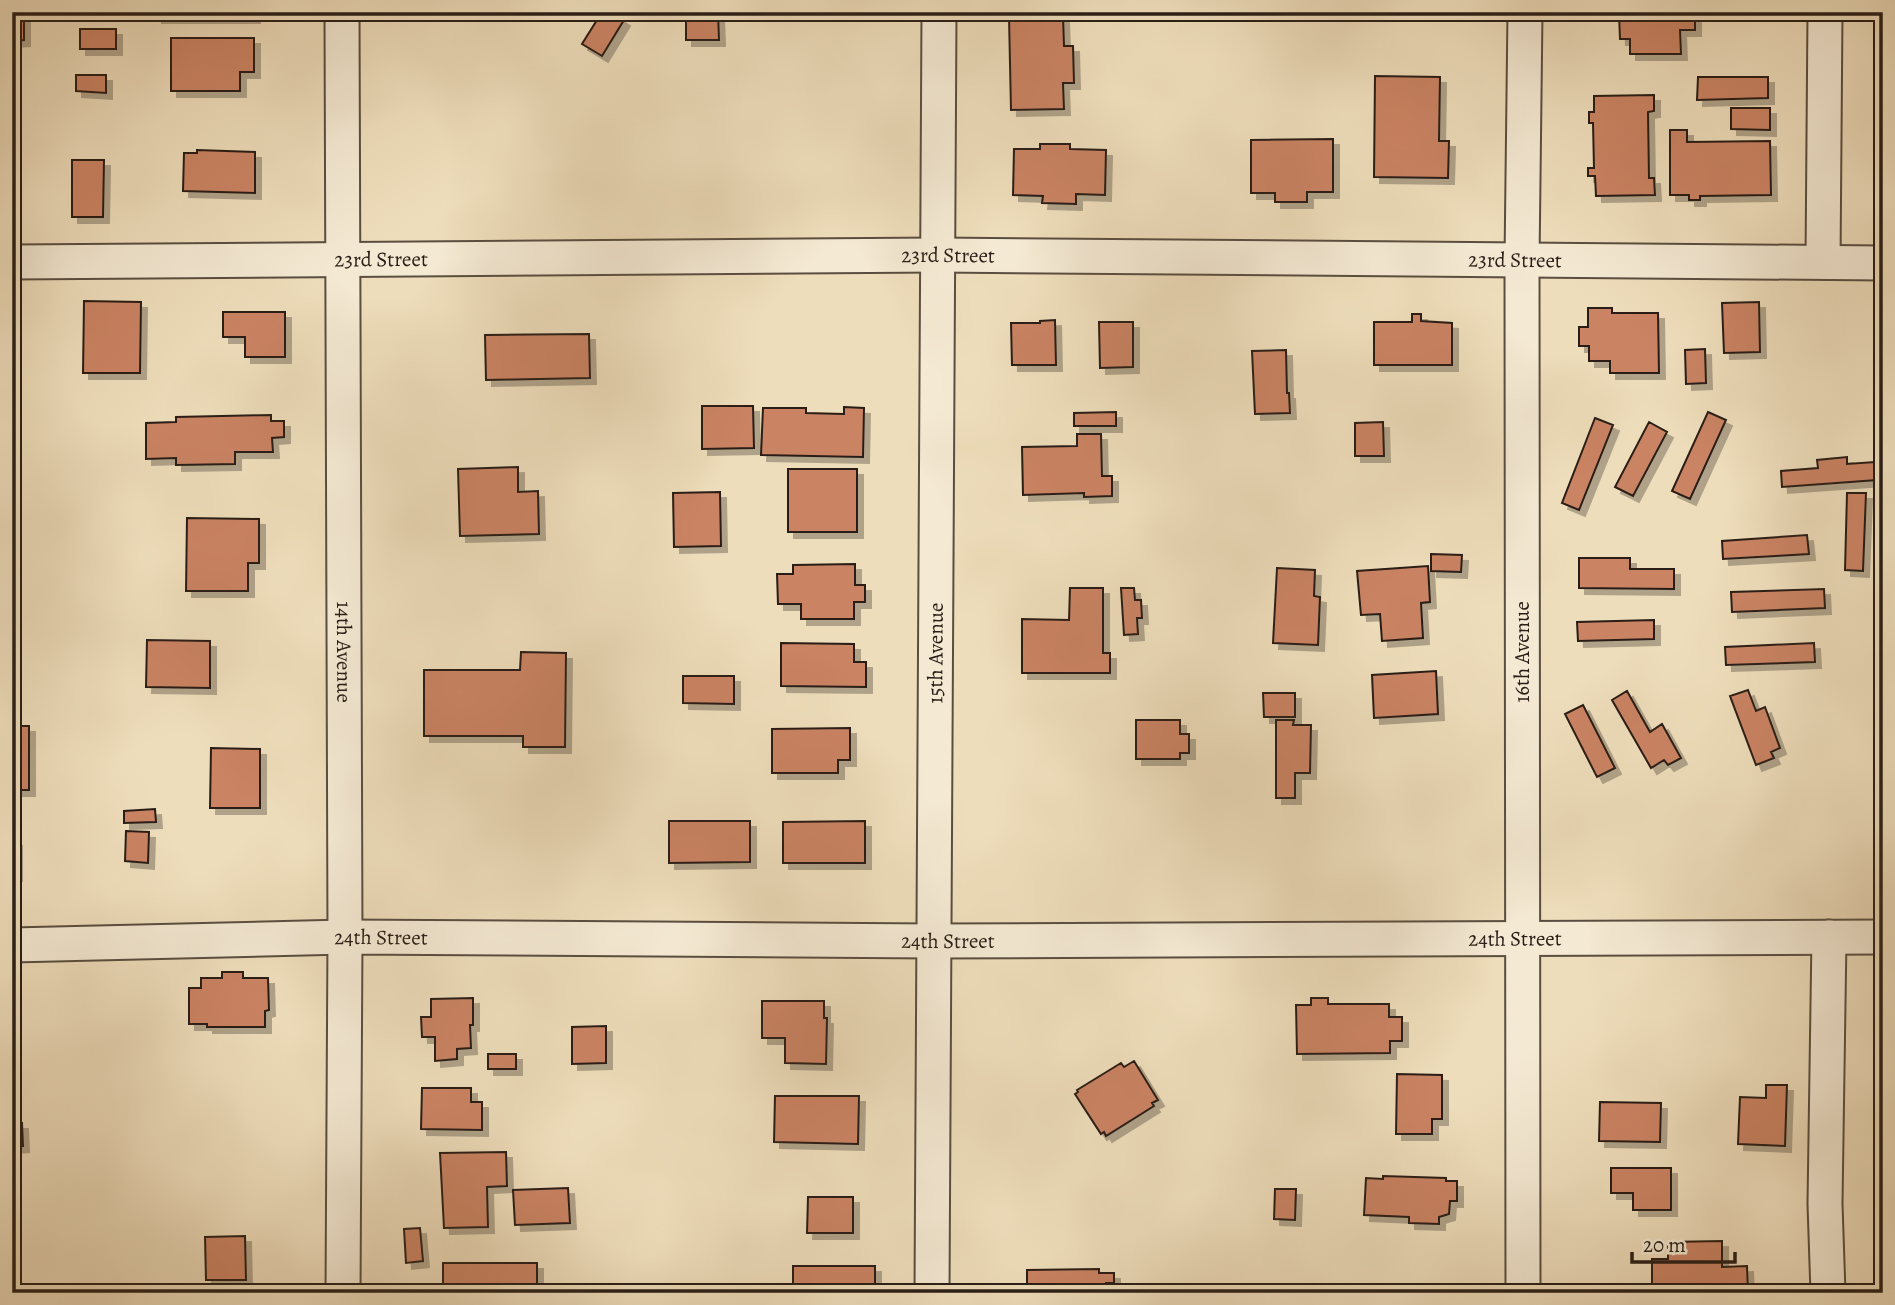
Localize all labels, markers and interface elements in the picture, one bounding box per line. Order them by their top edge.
street label: 23rd Street [901,241,995,269]
street label: 23rd Street [334,245,428,274]
street label: 23rd Street [1468,245,1562,274]
street label: 14th Avenue [330,601,358,703]
street label: 16th Avenue [1508,601,1536,703]
street label: 15th Avenue [921,602,950,704]
street label: 24th Street [334,923,428,952]
street label: 24th Street [1468,924,1562,953]
street label: 24th Street [901,927,995,955]
scale bar [1632,1221,1736,1265]
text: 20 m [1643,1231,1686,1259]

